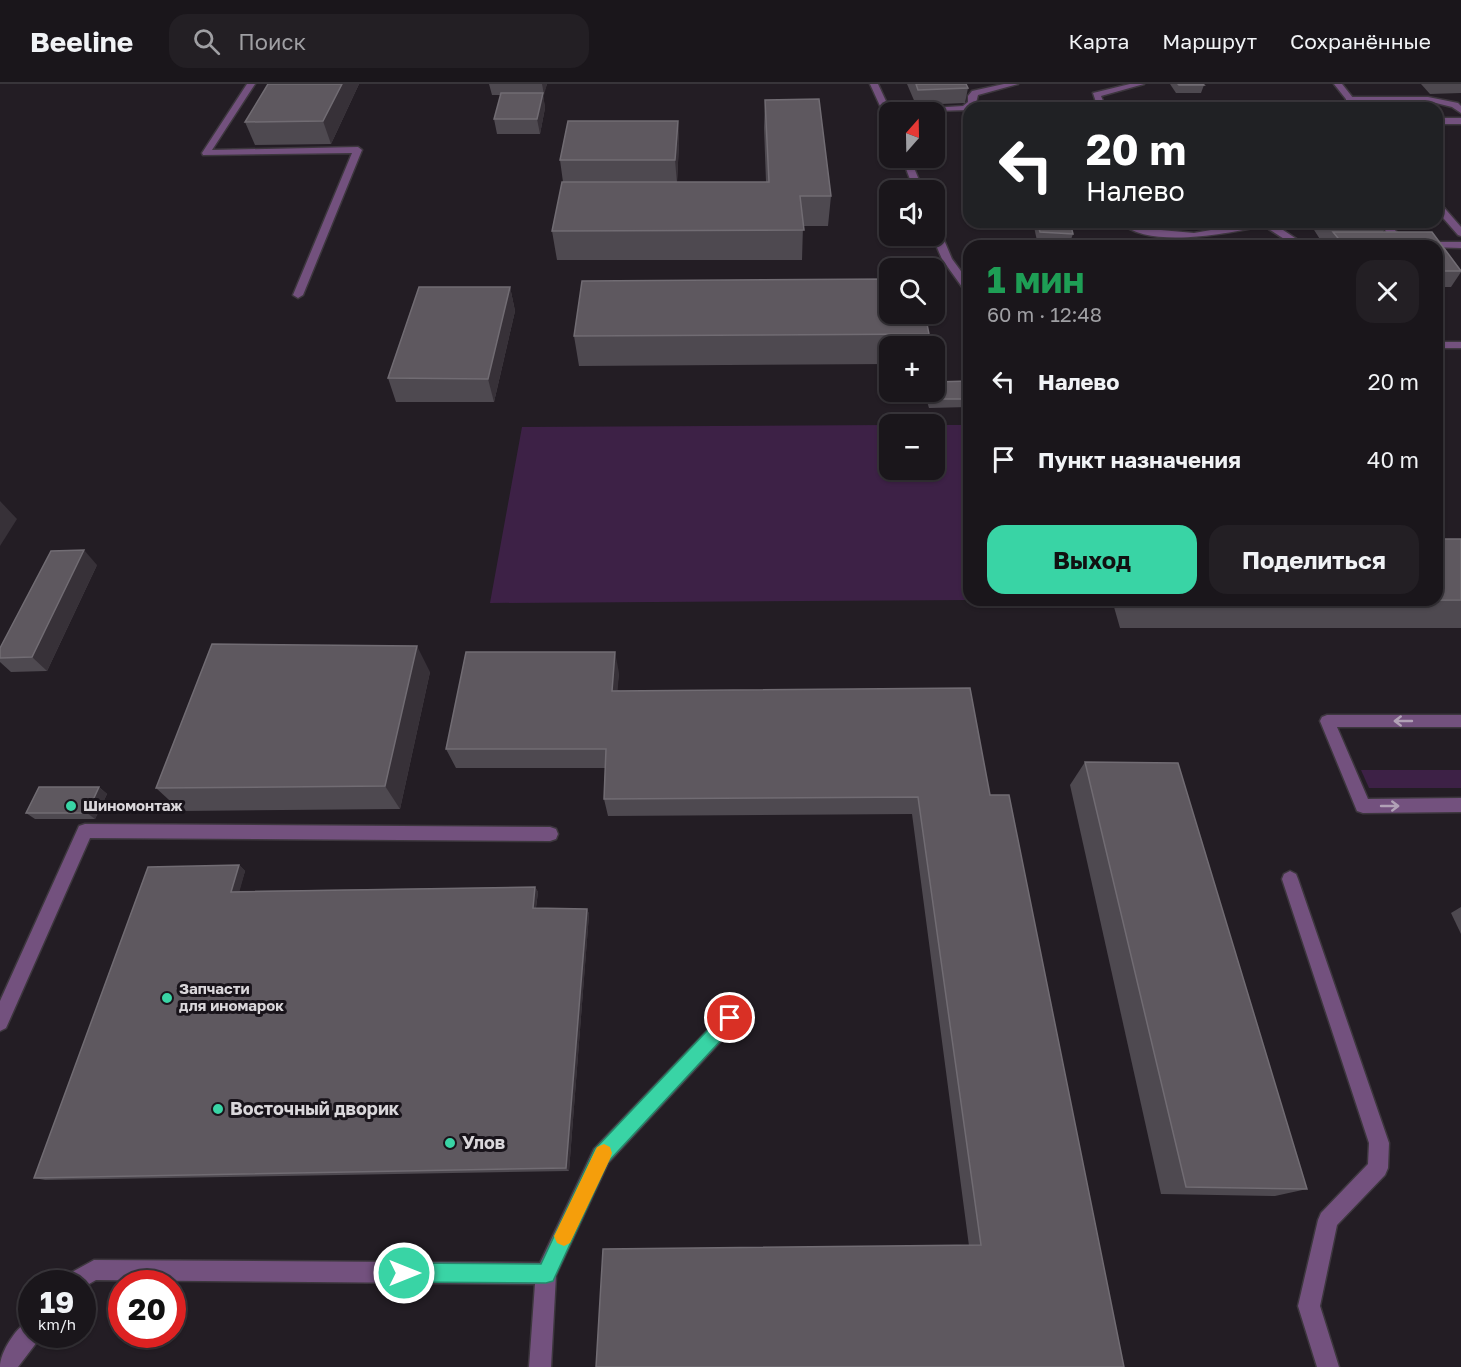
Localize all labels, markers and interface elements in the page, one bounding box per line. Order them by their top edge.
search box [169,14,589,68]
text: Beeline [30,25,133,58]
icon: search [190,25,223,58]
text: Поиск [238,28,306,55]
text: Карта [1068,28,1129,54]
text: Маршрут [1162,28,1257,54]
text: Сохранённые [1290,28,1431,54]
north arrow [879,102,945,168]
map controls [879,102,945,480]
text: 20 m [1086,124,1186,174]
icon: left [987,126,1065,204]
text: Налево [1086,175,1185,207]
button: sound [879,180,945,246]
button: search [879,258,945,324]
text: 1 мин [987,258,1084,301]
button: close [1356,260,1419,323]
text: 60 m · 12:48 [987,302,1102,326]
button: + [879,336,945,402]
icon: left [987,365,1020,398]
text: Налево [1038,368,1120,395]
text: 20 m [1368,368,1419,395]
button: − [879,414,945,480]
icon: arrive [987,443,1020,476]
text: Пункт назначения [1038,446,1241,473]
text: 40 m [1367,446,1419,473]
button: Выход [987,525,1197,594]
button: Поделиться [1209,525,1419,594]
one-way arrow [1393,715,1413,727]
place label: Шиномонтаж [83,796,183,814]
marker: Шиномонтаж [64,799,78,813]
one-way arrow [1379,800,1399,812]
place label: Запчасти для иномарок [179,979,284,1014]
marker: Запчасти для иномарок [160,991,174,1005]
pin [704,992,755,1043]
icon: arrive [713,1001,746,1034]
place label: Восточный дворик [230,1097,400,1119]
marker: Восточный дворик [211,1102,225,1116]
place label: Улов [462,1131,505,1153]
marker: Улов [443,1136,457,1150]
position arrow [372,1241,436,1305]
speed limit sign: 20 [108,1270,186,1348]
text: 19 [40,1284,74,1320]
text: km/h [38,1315,76,1333]

